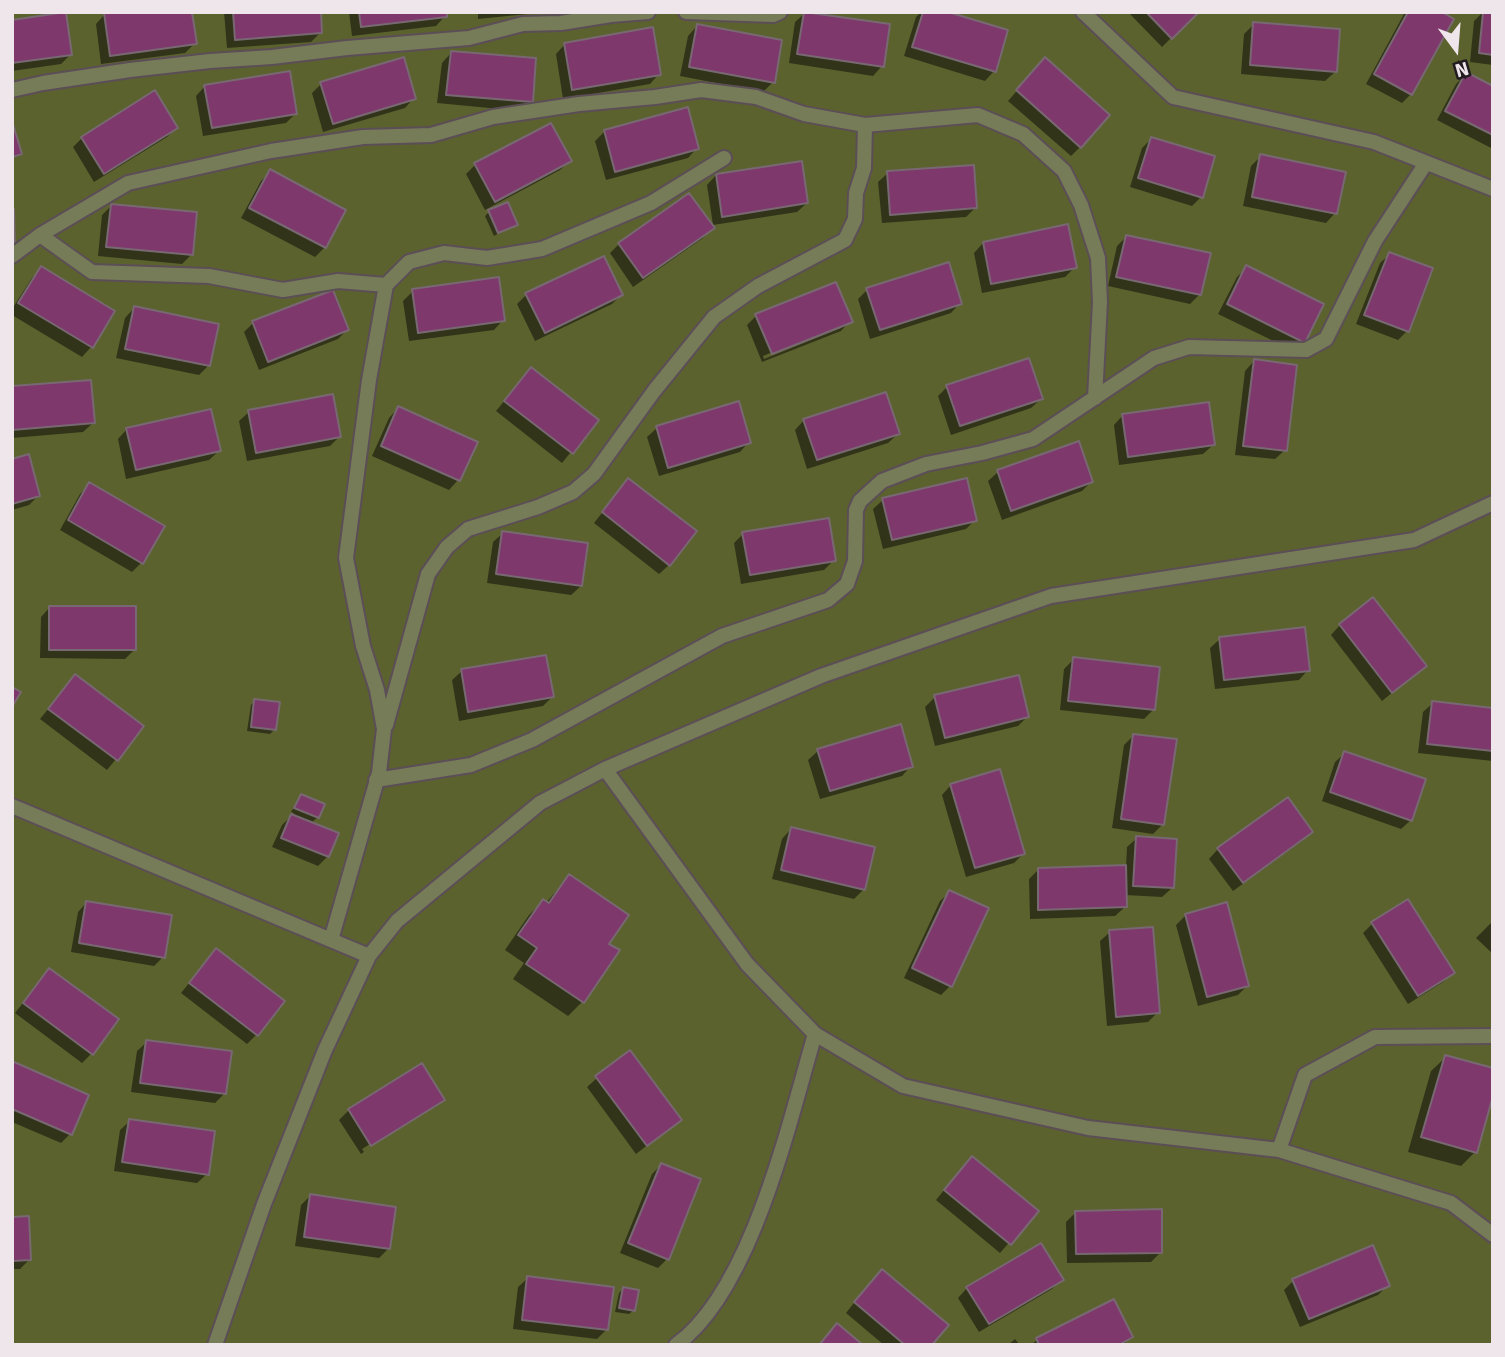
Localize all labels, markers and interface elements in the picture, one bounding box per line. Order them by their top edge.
north arrow [1421,14,1491,84]
text: N [1452,56,1471,83]

